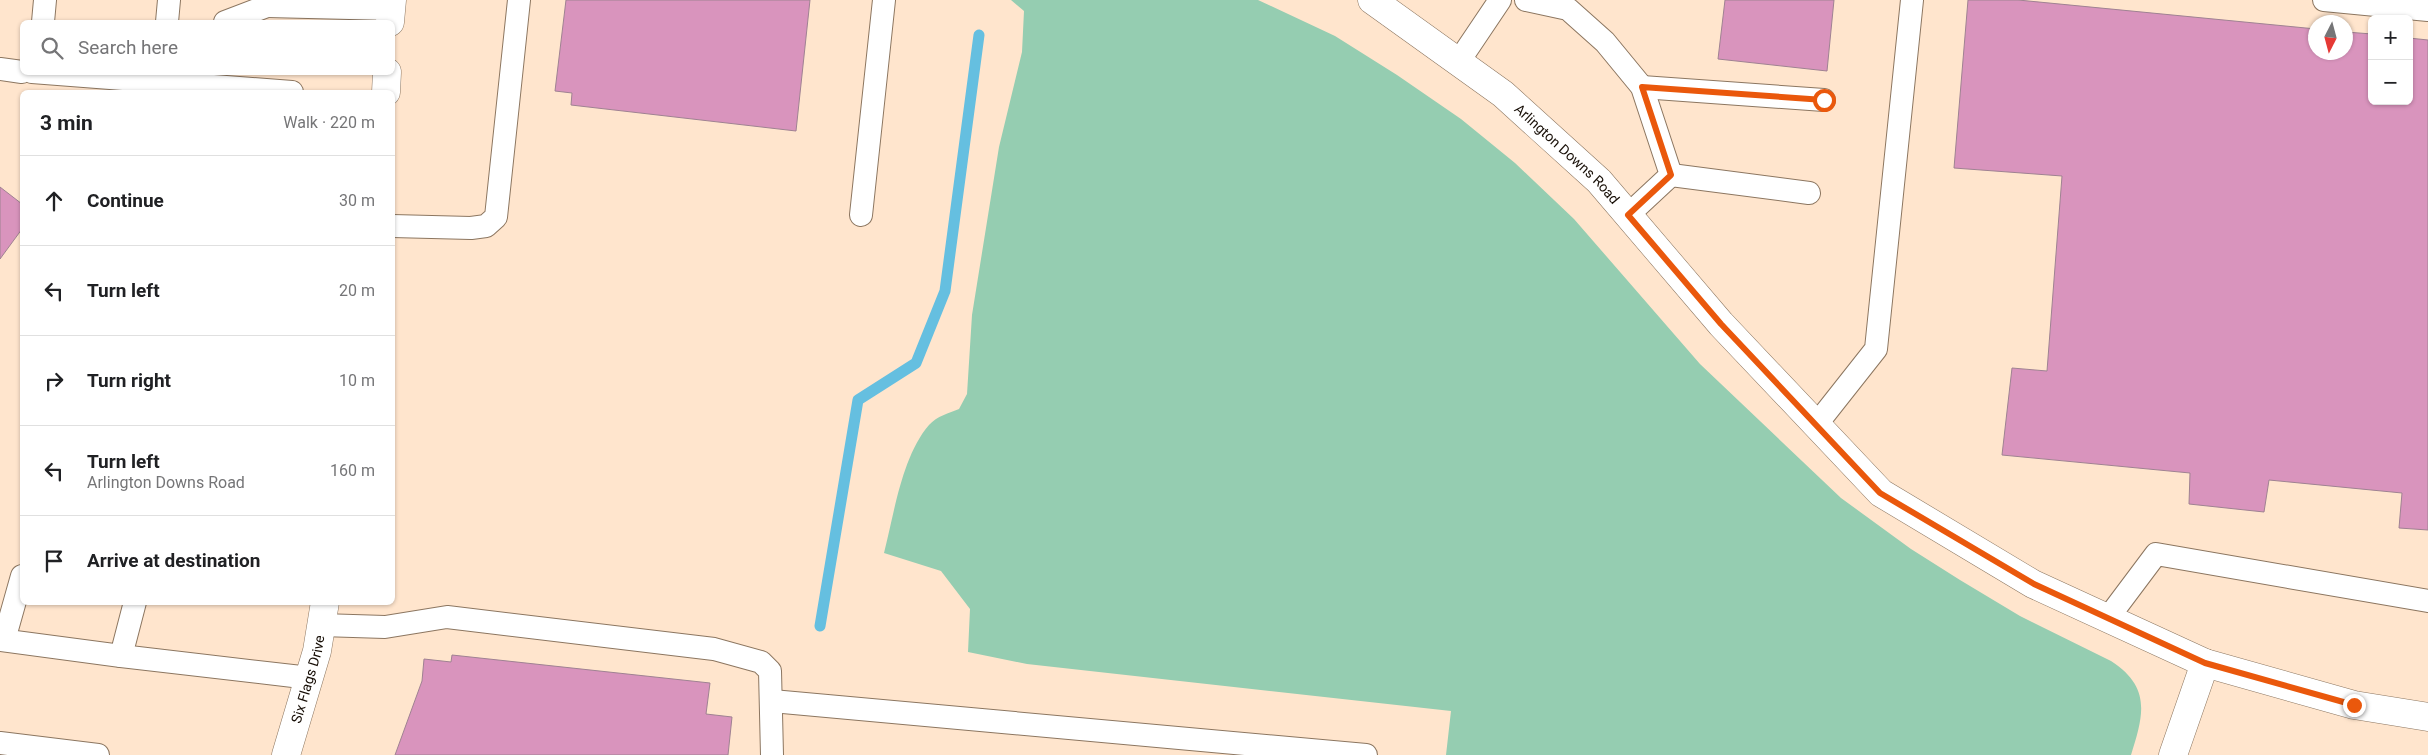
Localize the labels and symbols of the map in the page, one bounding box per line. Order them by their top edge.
north arrow [2308,15,2353,60]
route start [1813,89,1836,112]
street label: Arlington Downs Road [1511,101,1623,207]
street label: Six Flags Drive [288,634,327,725]
route end [2343,694,2366,717]

